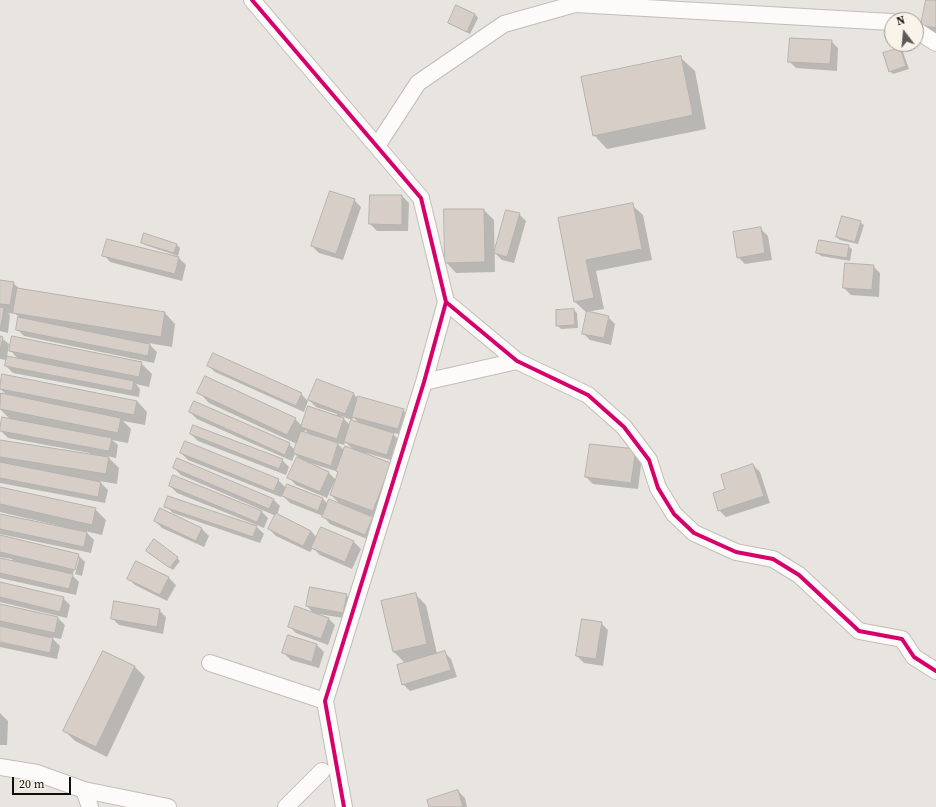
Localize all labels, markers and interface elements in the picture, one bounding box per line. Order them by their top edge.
north arrow [884,12,924,52]
text: N [895,13,907,29]
scale bar [14,769,73,795]
text: 20 m [19,776,45,792]

